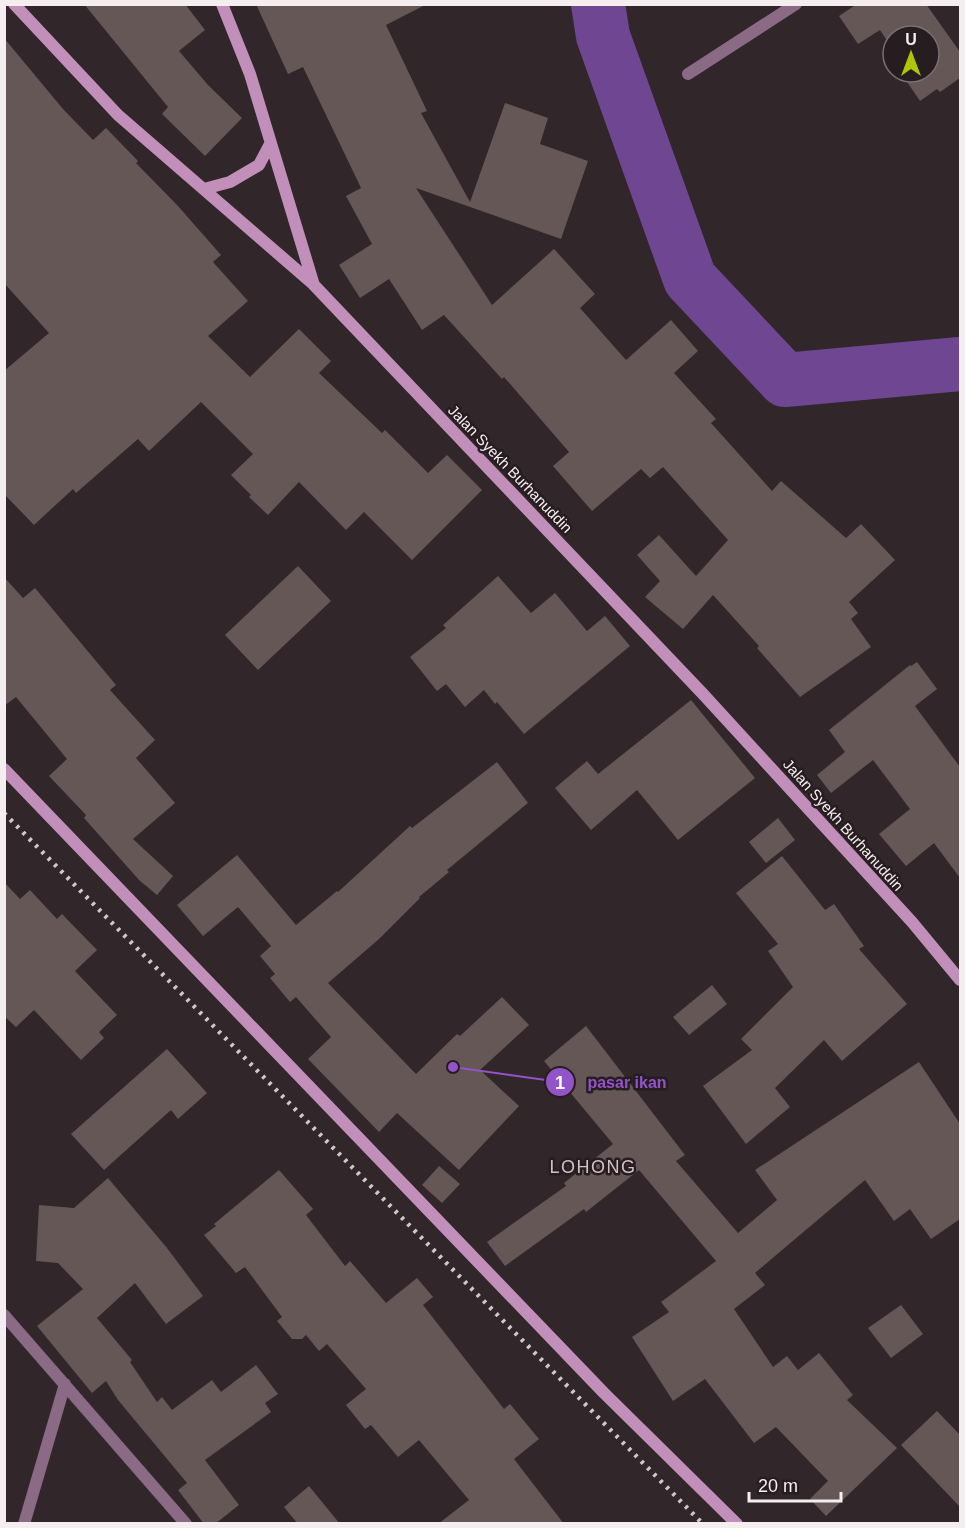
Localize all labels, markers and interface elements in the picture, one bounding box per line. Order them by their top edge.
north arrow [881,24,941,84]
text: U [905,31,917,48]
street label: Jalan Syekh Burhanuddin [445,401,576,536]
street label: Jalan Syekh Burhanuddin [780,755,907,894]
callout: pasar ikan [545,1065,678,1099]
text: 1 [555,1073,565,1093]
text: pasar ikan [587,1074,667,1091]
district label: LOHONG [549,1157,637,1177]
scale bar [749,1465,840,1503]
text: 20 m [758,1476,798,1496]

